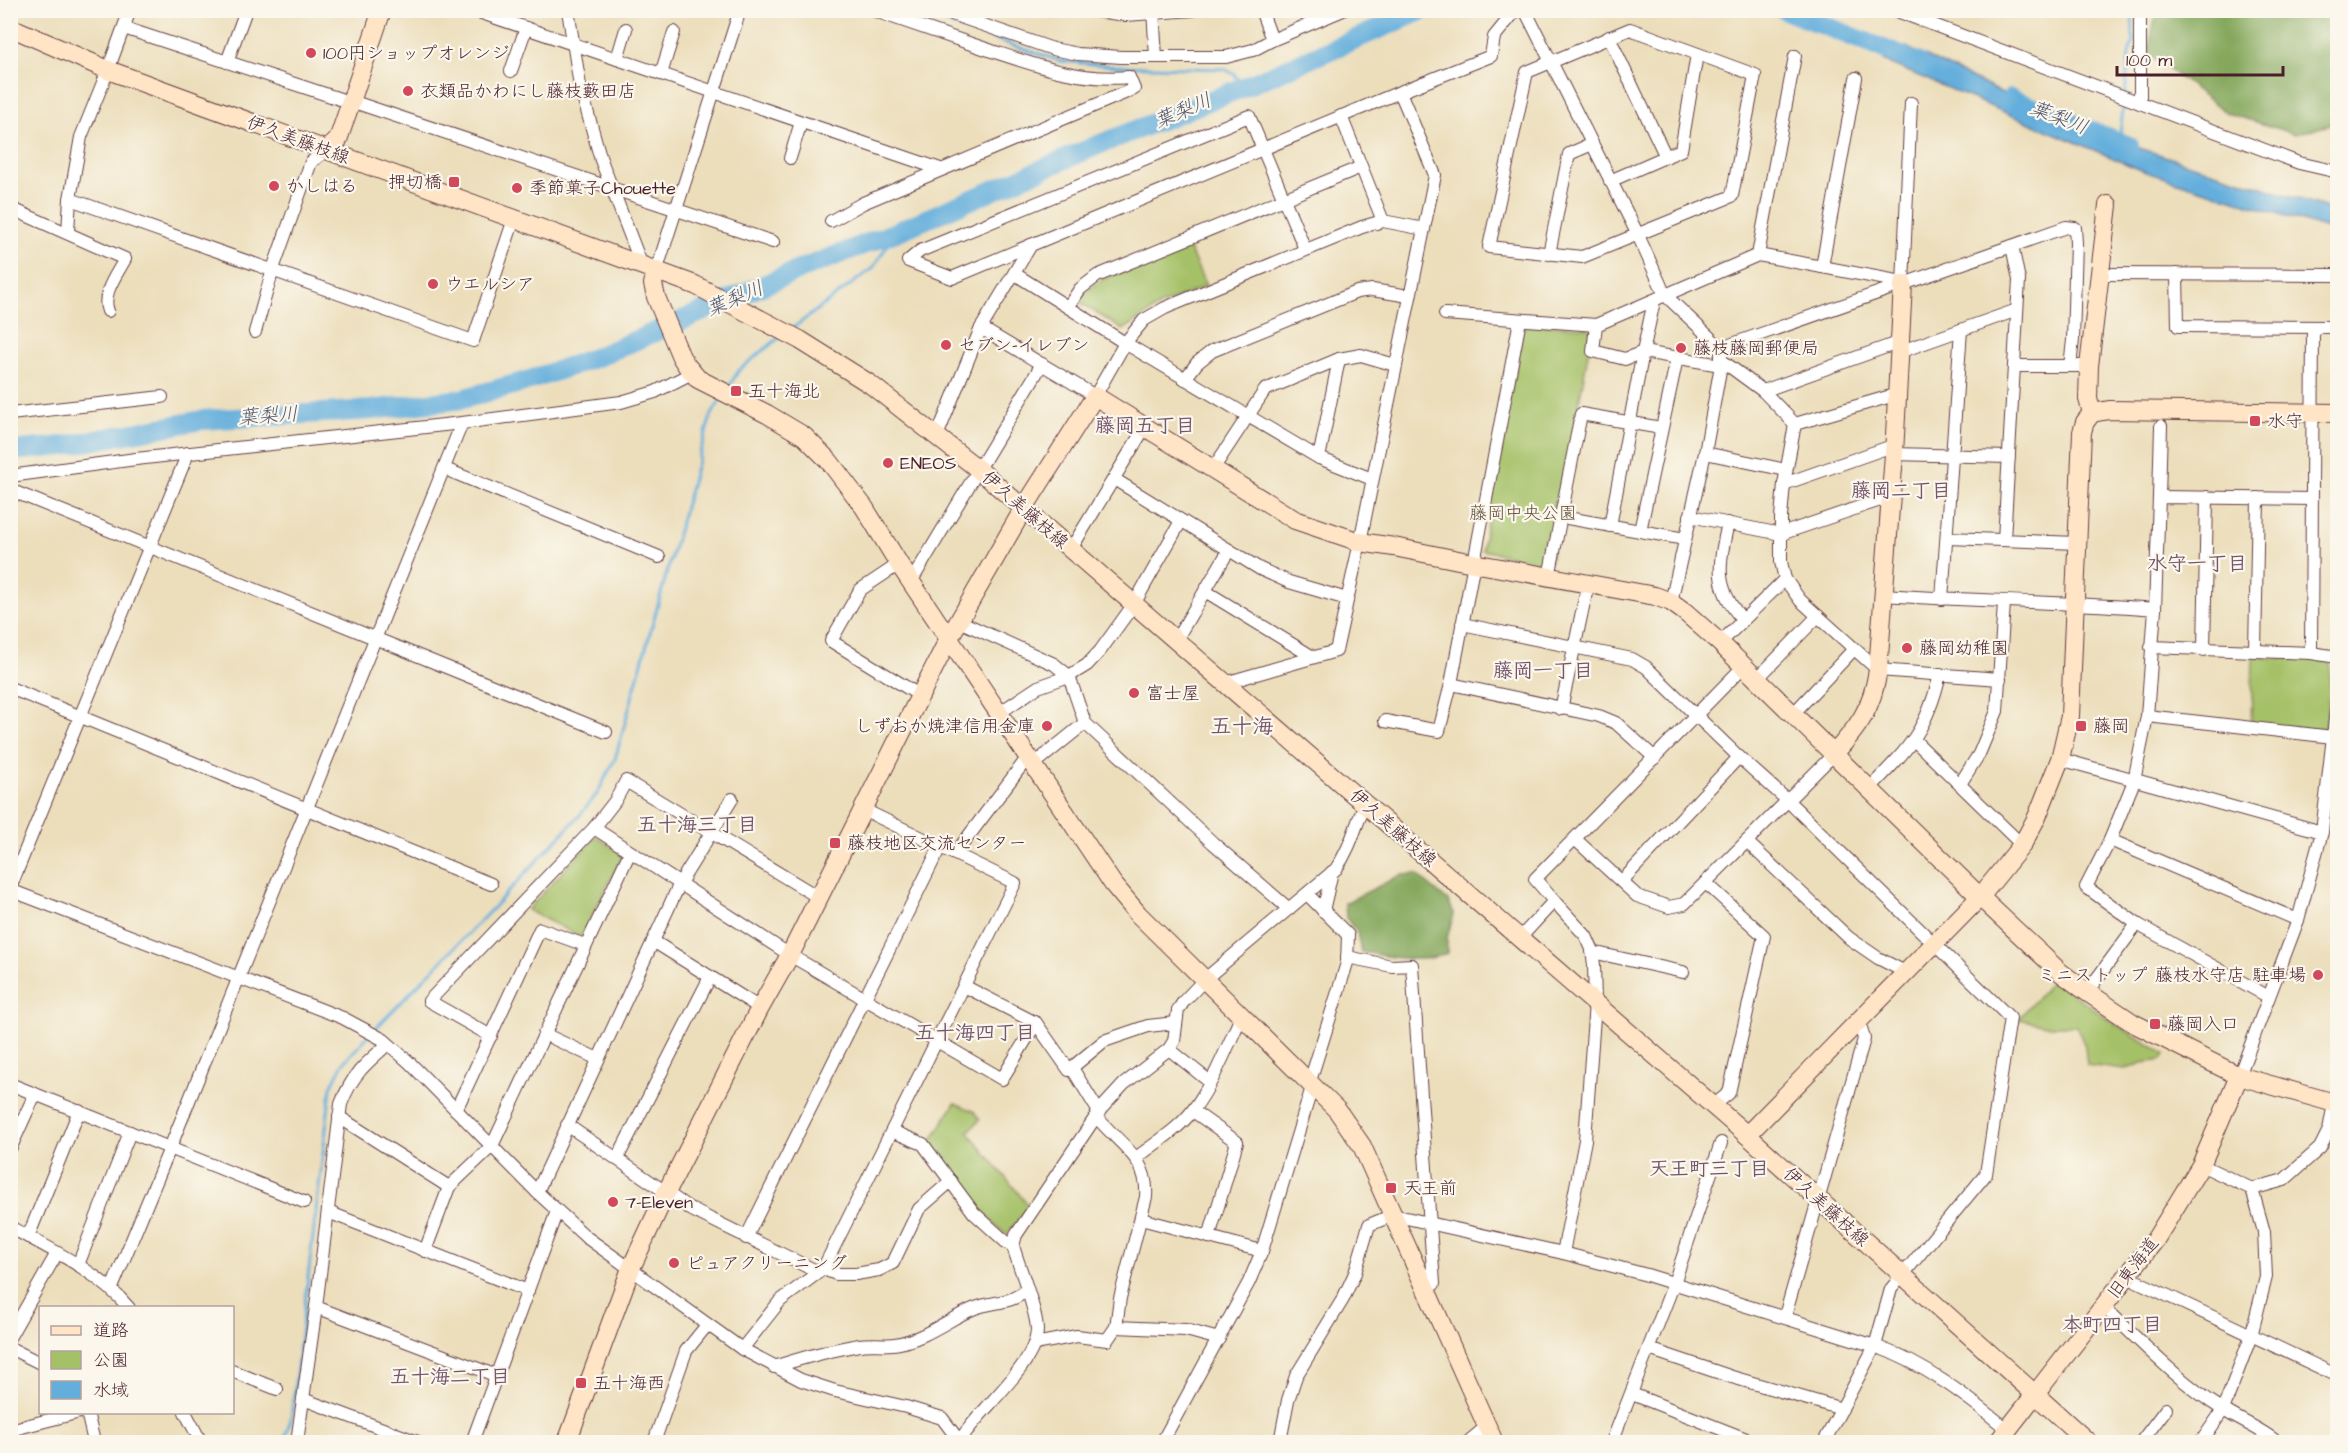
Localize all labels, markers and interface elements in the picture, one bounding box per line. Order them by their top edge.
scale bar [2117,39,2284,77]
place label: 100円ショップオレンジ [323,41,509,66]
marker: 100円ショップオレンジ [304,46,318,60]
text: 100 m [2126,48,2172,73]
place label: 衣類品かわにし藤枝藪田店 [420,79,636,104]
marker: 衣類品かわにし藤枝藪田店 [401,84,415,98]
water label: 葉梨川 [1150,86,1216,136]
water label: 葉梨川 [2026,94,2092,142]
street label: 伊久美藤枝線 [243,110,353,170]
place label: 押切橋 [388,170,442,195]
place label: かしはる [286,174,358,199]
marker: 押切橋 [447,175,461,189]
place label: 季節菓子Chouette [529,176,676,201]
marker: かしはる [267,179,281,193]
marker: 季節菓子Chouette [510,181,524,195]
place label: ウエルシア [445,272,535,297]
water label: 葉梨川 [702,274,768,324]
marker: ウエルシア [426,277,440,291]
place label: セブン-イレブン [958,333,1090,358]
place label: 藤枝藤岡郵便局 [1693,336,1819,361]
marker: セブン-イレブン [939,338,953,352]
marker: 藤枝藤岡郵便局 [1674,341,1688,355]
place label: 五十海北 [748,379,820,404]
marker: 五十海北 [729,384,743,398]
water label: 葉梨川 [237,400,299,432]
place label: 水守 [2267,409,2303,434]
district label: 藤岡五丁目 [1095,412,1195,440]
marker: 水守 [2248,414,2262,428]
place label: ENEOS [900,451,956,476]
marker: ENEOS [881,456,895,470]
street label: 伊久美藤枝線 [976,465,1074,555]
district label: 藤岡二丁目 [1851,477,1951,505]
park label: 藤岡中央公園 [1469,501,1577,526]
district label: 水守一丁目 [2147,550,2247,578]
place label: 藤岡幼稚園 [1919,636,2009,661]
marker: 藤岡幼稚園 [1900,641,1914,655]
district label: 藤岡一丁目 [1493,657,1593,685]
place label: 富士屋 [1146,681,1200,706]
marker: 富士屋 [1127,686,1141,700]
district label: 五十海 [1211,712,1274,741]
place label: しずおか焼津信用金庫 [855,714,1035,739]
place label: 藤岡 [2093,714,2129,739]
marker: しずおか焼津信用金庫 [1040,719,1054,733]
marker: 藤岡 [2074,719,2088,733]
street label: 伊久美藤枝線 [1344,783,1442,873]
district label: 五十海三丁目 [637,811,757,839]
place label: 藤枝地区交流センター [847,831,1026,856]
marker: 藤枝地区交流センター [828,836,842,850]
place label: ミニストップ 藤枝水守店 駐車場 [2038,963,2306,988]
marker: ミニストップ 藤枝水守店 駐車場 [2311,968,2325,982]
place label: 藤岡入口 [2167,1012,2239,1037]
marker: 藤岡入口 [2148,1017,2162,1031]
district label: 五十海四丁目 [915,1019,1035,1047]
district label: 天王町三丁目 [1649,1155,1769,1183]
street label: 伊久美藤枝線 [1778,1162,1874,1252]
place label: 天王前 [1403,1176,1457,1201]
marker: 天王前 [1384,1181,1398,1195]
place label: 7-Eleven [625,1190,693,1215]
marker: 7-Eleven [606,1195,620,1209]
street label: 旧東海道 [2101,1232,2165,1304]
place label: ピュアクリーニング [686,1251,847,1276]
marker: ピュアクリーニング [667,1256,681,1270]
legend [39,1306,234,1414]
district label: 本町四丁目 [2062,1311,2162,1339]
text: 道路 [93,1318,129,1343]
text: 公園 [93,1348,129,1373]
district label: 五十海二丁目 [390,1363,510,1391]
place label: 五十海西 [593,1371,665,1396]
marker: 五十海西 [574,1376,588,1390]
text: 水域 [93,1378,129,1403]

